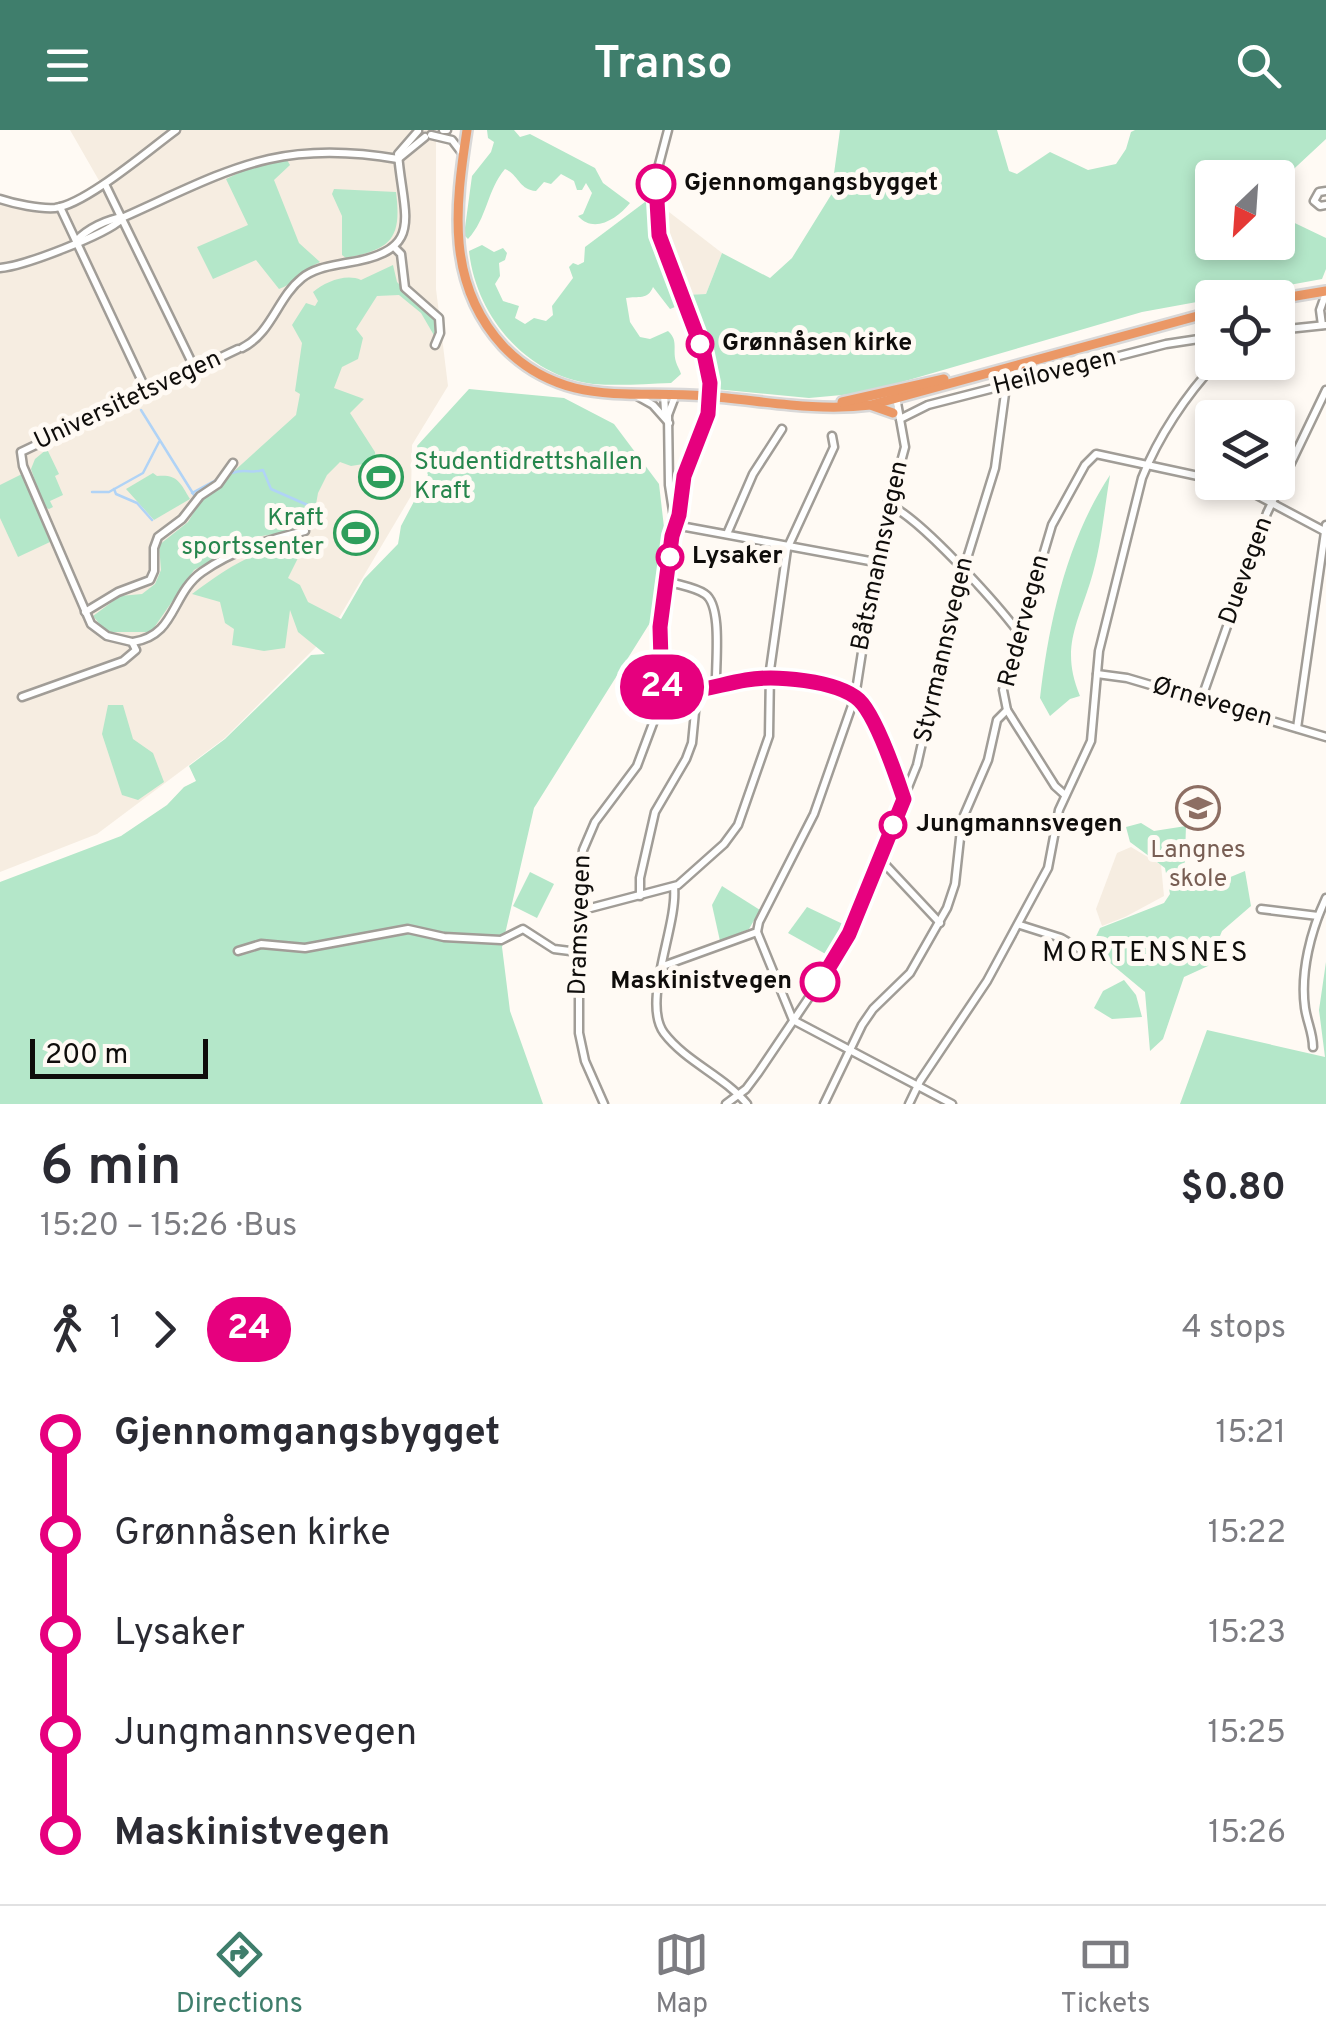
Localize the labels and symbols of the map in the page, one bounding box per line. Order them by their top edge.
north arrow [1195,160,1295,260]
marker: Gjennomgangsbygget [637,165,675,203]
place label: Gjennomgangsbygget [684,168,938,200]
place label: Grønnåsen kirke [722,328,912,360]
marker: Grønnåsen kirke [687,331,713,357]
street label: Heilovegen [990,342,1120,404]
street label: Universitetsvegen [29,344,227,458]
place label: Studentidrettshallen Kraft [414,447,643,508]
sports icon: Studentidrettshallen Kraft [358,454,404,500]
street label: Båtsmannsvegen [845,458,917,654]
place label: Kraft sportssenter [181,503,324,564]
sports icon: Kraft sportssenter [333,510,379,556]
street label: Duevegen [1213,513,1281,629]
place label: Lysaker [692,541,783,573]
marker: Lysaker [657,544,683,570]
street label: Redervegen [992,551,1058,691]
street label: Styrmannsvegen [908,554,982,746]
line badge: 24 [617,654,707,720]
street label: Ørnevegen [1148,671,1276,735]
school or university icon: Langnes skole [1175,785,1221,831]
place label: Jungmannsvegen [916,809,1123,841]
marker: Jungmannsvegen [880,812,906,838]
place label: Langnes skole [1150,835,1246,896]
street label: Dramsvegen [563,854,599,996]
district label: MORTENSNES [1042,936,1250,972]
marker: Maskinistvegen [801,963,839,1001]
place label: Maskinistvegen [610,966,792,998]
scale bar [30,1034,208,1078]

